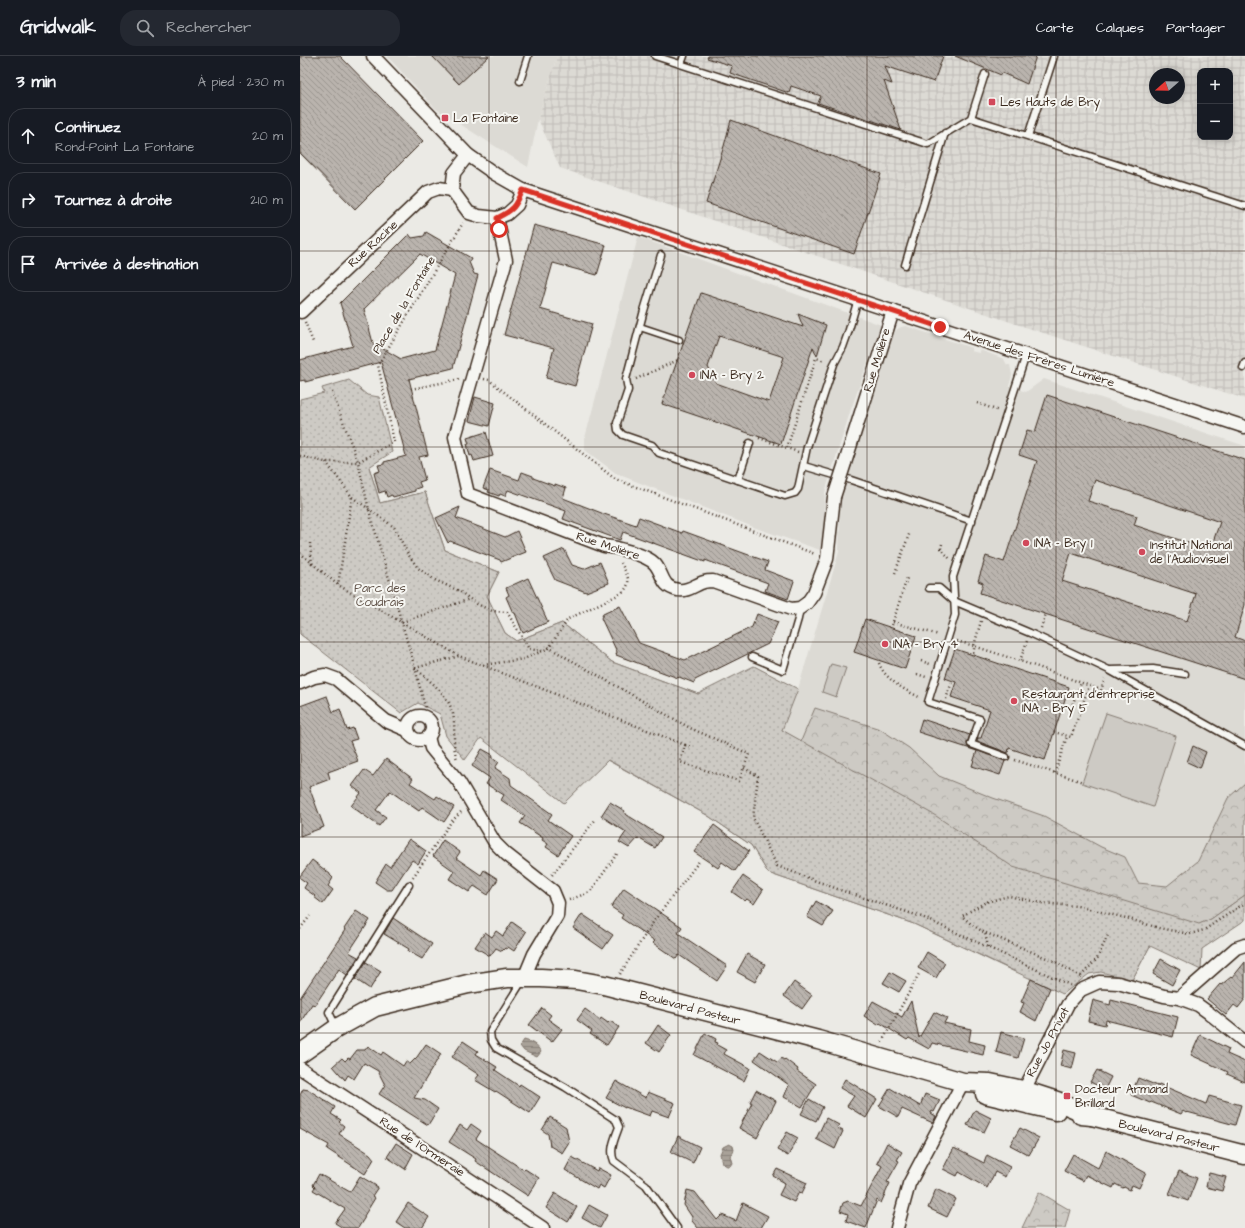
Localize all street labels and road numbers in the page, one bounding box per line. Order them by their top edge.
street label: Rue Racine [344,216,402,272]
street label: Place de la Fontaine [368,253,440,357]
street label: Rue Molière [859,326,895,394]
street label: Avenue des Frères Lumière [961,327,1117,392]
street label: Rue Molière [574,528,642,564]
street label: Boulevard Pasteur [638,986,743,1030]
street label: Rue Jo Privat [1022,1004,1074,1080]
street label: Rue de l'Ormeraie [376,1113,468,1181]
street label: Boulevard Pasteur [1117,1115,1222,1157]

